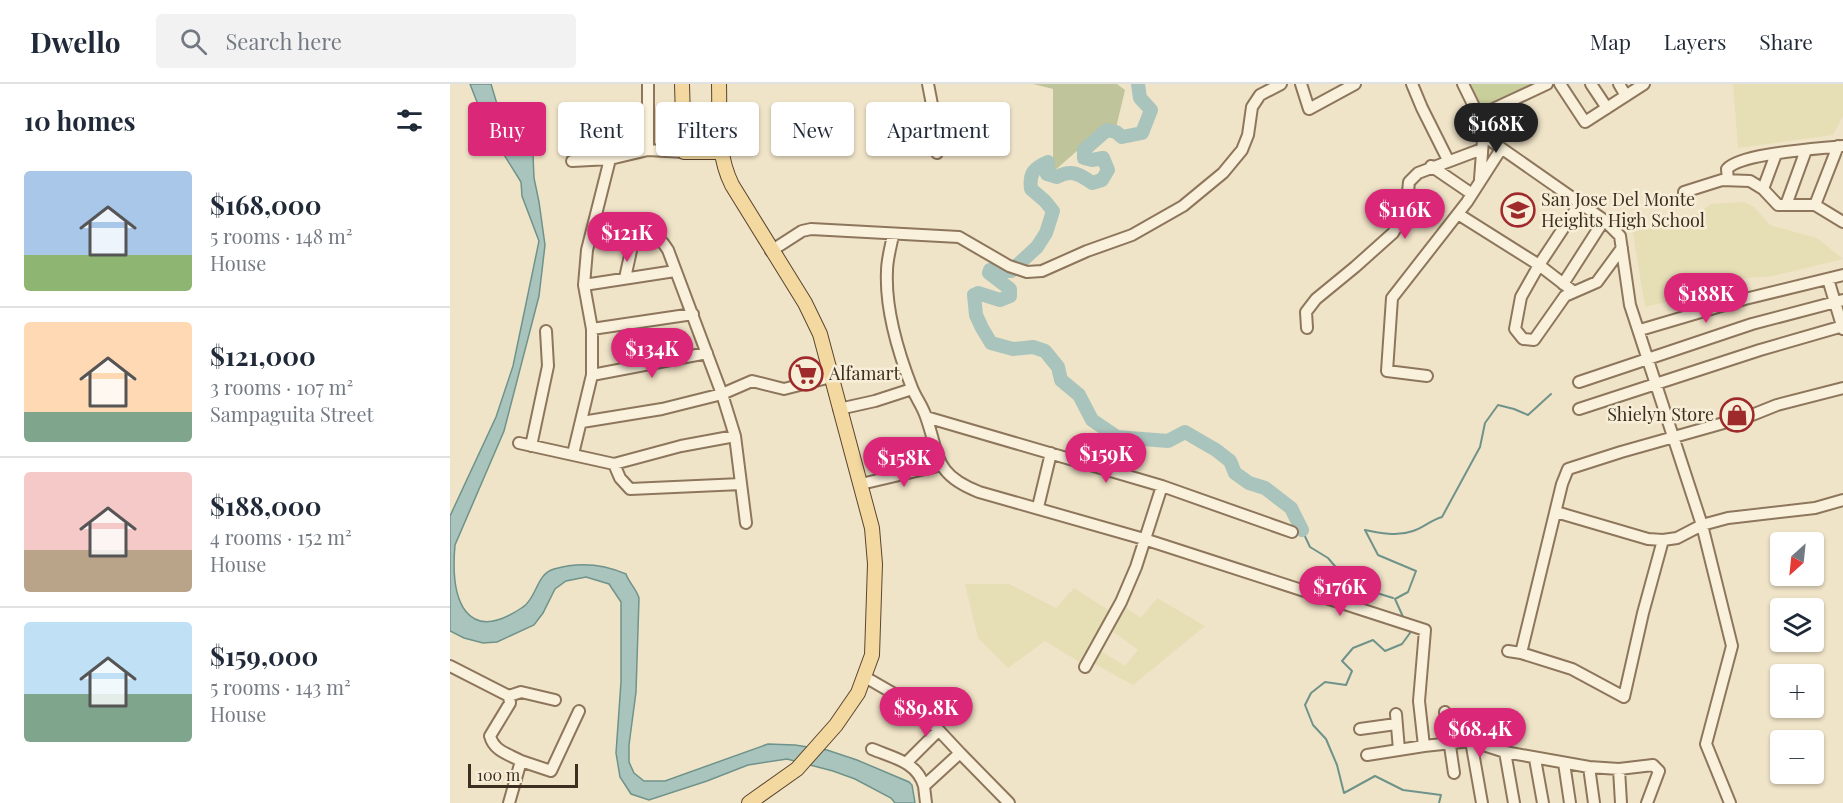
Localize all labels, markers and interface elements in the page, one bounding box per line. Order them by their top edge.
search box [156,14,576,68]
text: Dwello [30,23,120,60]
icon: search [177,25,210,58]
text: Search here [225,26,342,56]
text: Map [1590,27,1631,55]
text: Layers [1664,27,1726,55]
text: Share [1759,27,1813,55]
chip: Buy [468,102,546,156]
chip: Rent [558,102,644,156]
chip: Filters [656,102,759,156]
chip: New [771,102,854,156]
chip: Apartment [866,102,1010,156]
text: 10 homes [24,103,136,138]
pin: $168K [1454,103,1538,154]
icon: filters [393,104,426,137]
text: $168K [1468,109,1524,136]
text: $168,000 [210,187,321,222]
place label: San Jose Del Monte Heights High School [1541,187,1705,232]
pin: $116K [1363,189,1447,240]
school or university icon: San Jose Del Monte Heights High School [1500,192,1536,228]
icon: home [72,195,144,267]
text: $116K [1379,195,1431,222]
pin: $121K [585,212,669,263]
text: $121K [601,218,653,245]
text: 5 rooms · 148 m² [210,222,353,249]
text: House [210,249,266,276]
pin: $188K [1664,273,1748,324]
text: $188K [1678,279,1734,306]
pin: $134K [610,328,694,379]
text: $134K [625,334,679,361]
text: $121,000 [210,338,316,373]
icon: home [72,346,144,418]
supermarket icon: Alfamart [788,356,824,392]
place label: Alfamart [828,361,900,385]
text: 3 rooms · 107 m² [210,373,353,400]
shop icon: Shielyn Store [1719,397,1755,433]
text: Sampaguita Street [210,400,374,427]
place label: Shielyn Store [1607,402,1714,426]
pin: $159K [1064,433,1148,484]
pin: $158K [862,437,946,488]
text: $159K [1079,439,1133,466]
text: $158K [877,443,931,470]
text: $188,000 [210,488,321,523]
icon: home [72,496,144,568]
text: 4 rooms · 152 m² [210,523,352,550]
north arrow [1770,532,1824,586]
map controls [1770,532,1824,784]
text: House [210,550,266,577]
pin: $176K [1298,566,1382,617]
text: $176K [1313,572,1367,599]
button: layers [1770,598,1824,652]
text: $159,000 [210,638,318,673]
icon: home [72,646,144,718]
button: + [1770,664,1824,718]
text: 5 rooms · 143 m² [210,673,351,700]
pin: $89.8K [877,687,975,738]
text: $89.8K [894,693,958,720]
text: House [210,700,266,727]
pin: $68.4K [1431,708,1529,759]
text: $68.4K [1448,714,1512,741]
button: − [1770,730,1824,784]
scale bar [468,761,578,788]
text: 100 m [477,764,520,785]

